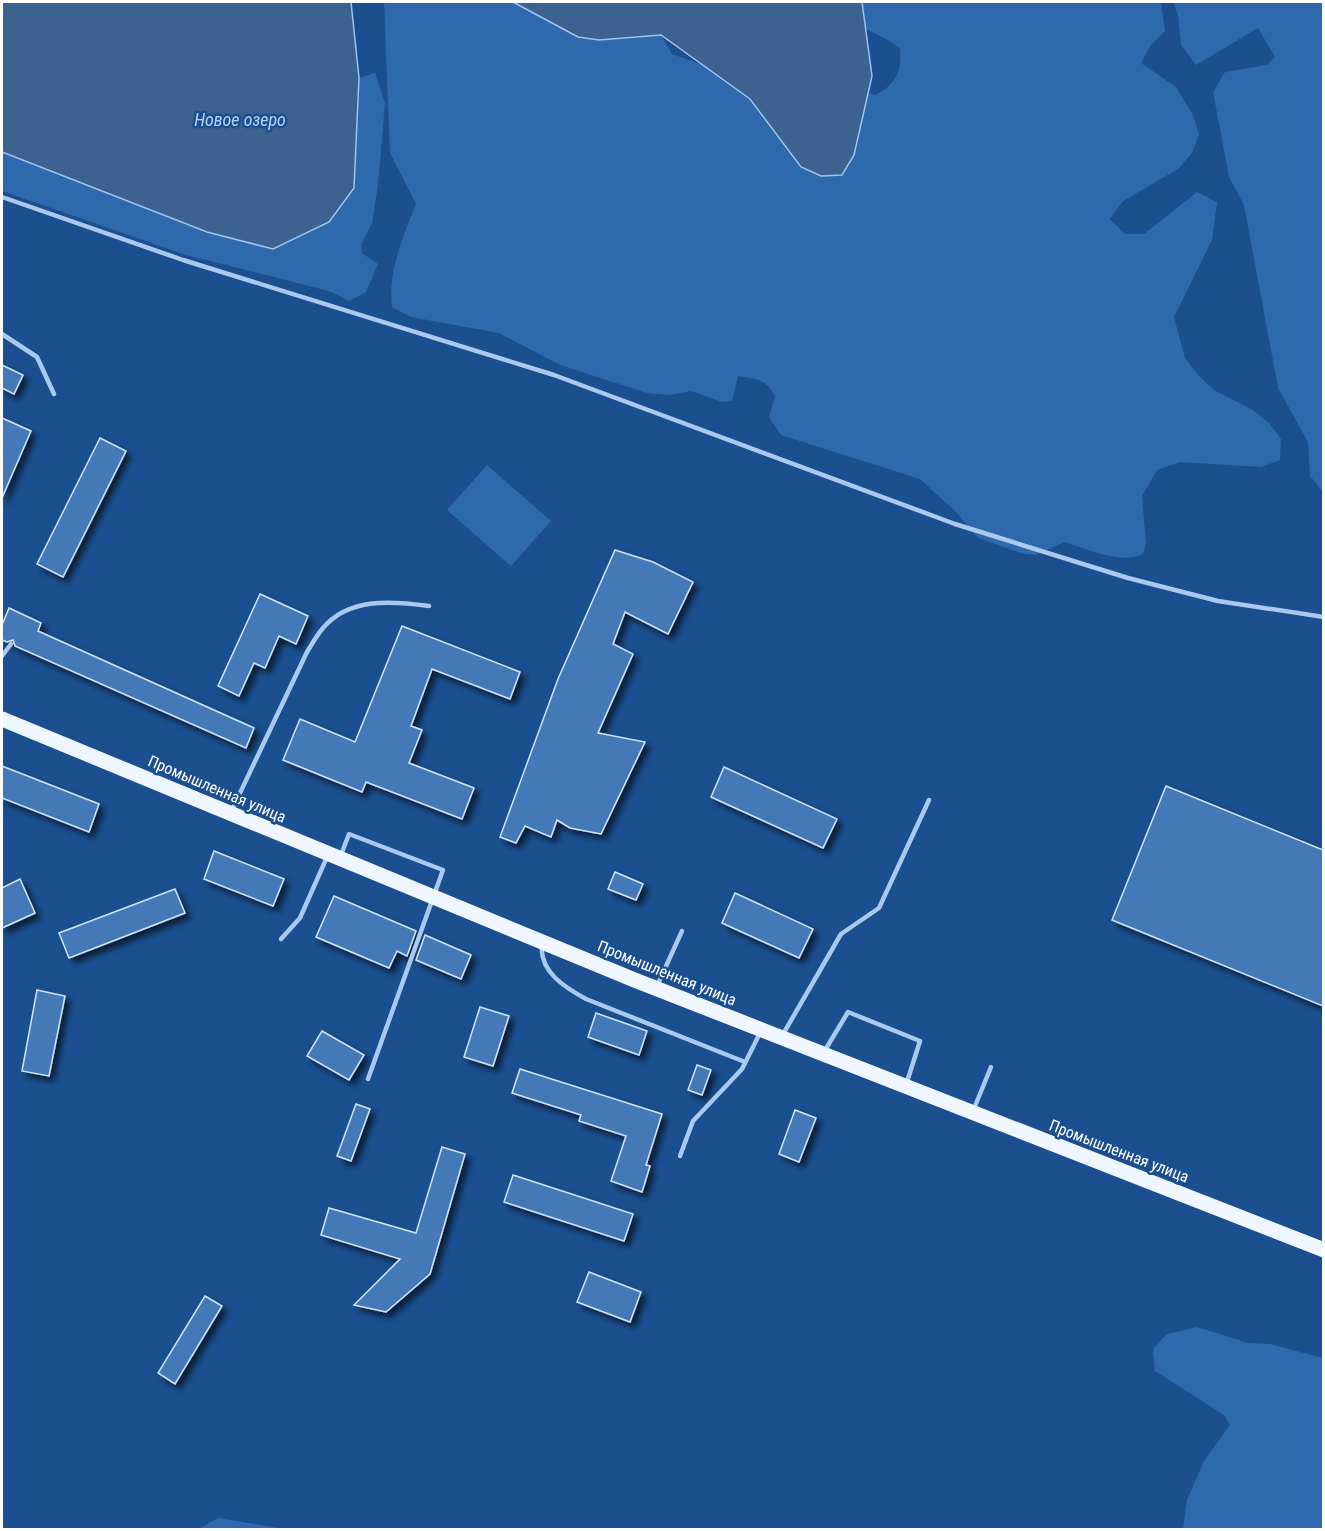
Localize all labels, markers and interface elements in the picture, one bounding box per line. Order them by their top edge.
water label: Новое озеро [194,109,286,130]
street label: Промышленная улица [145,751,289,827]
street label: Промышленная улица [595,936,739,1010]
street label: Промышленная улица [1046,1116,1192,1186]

